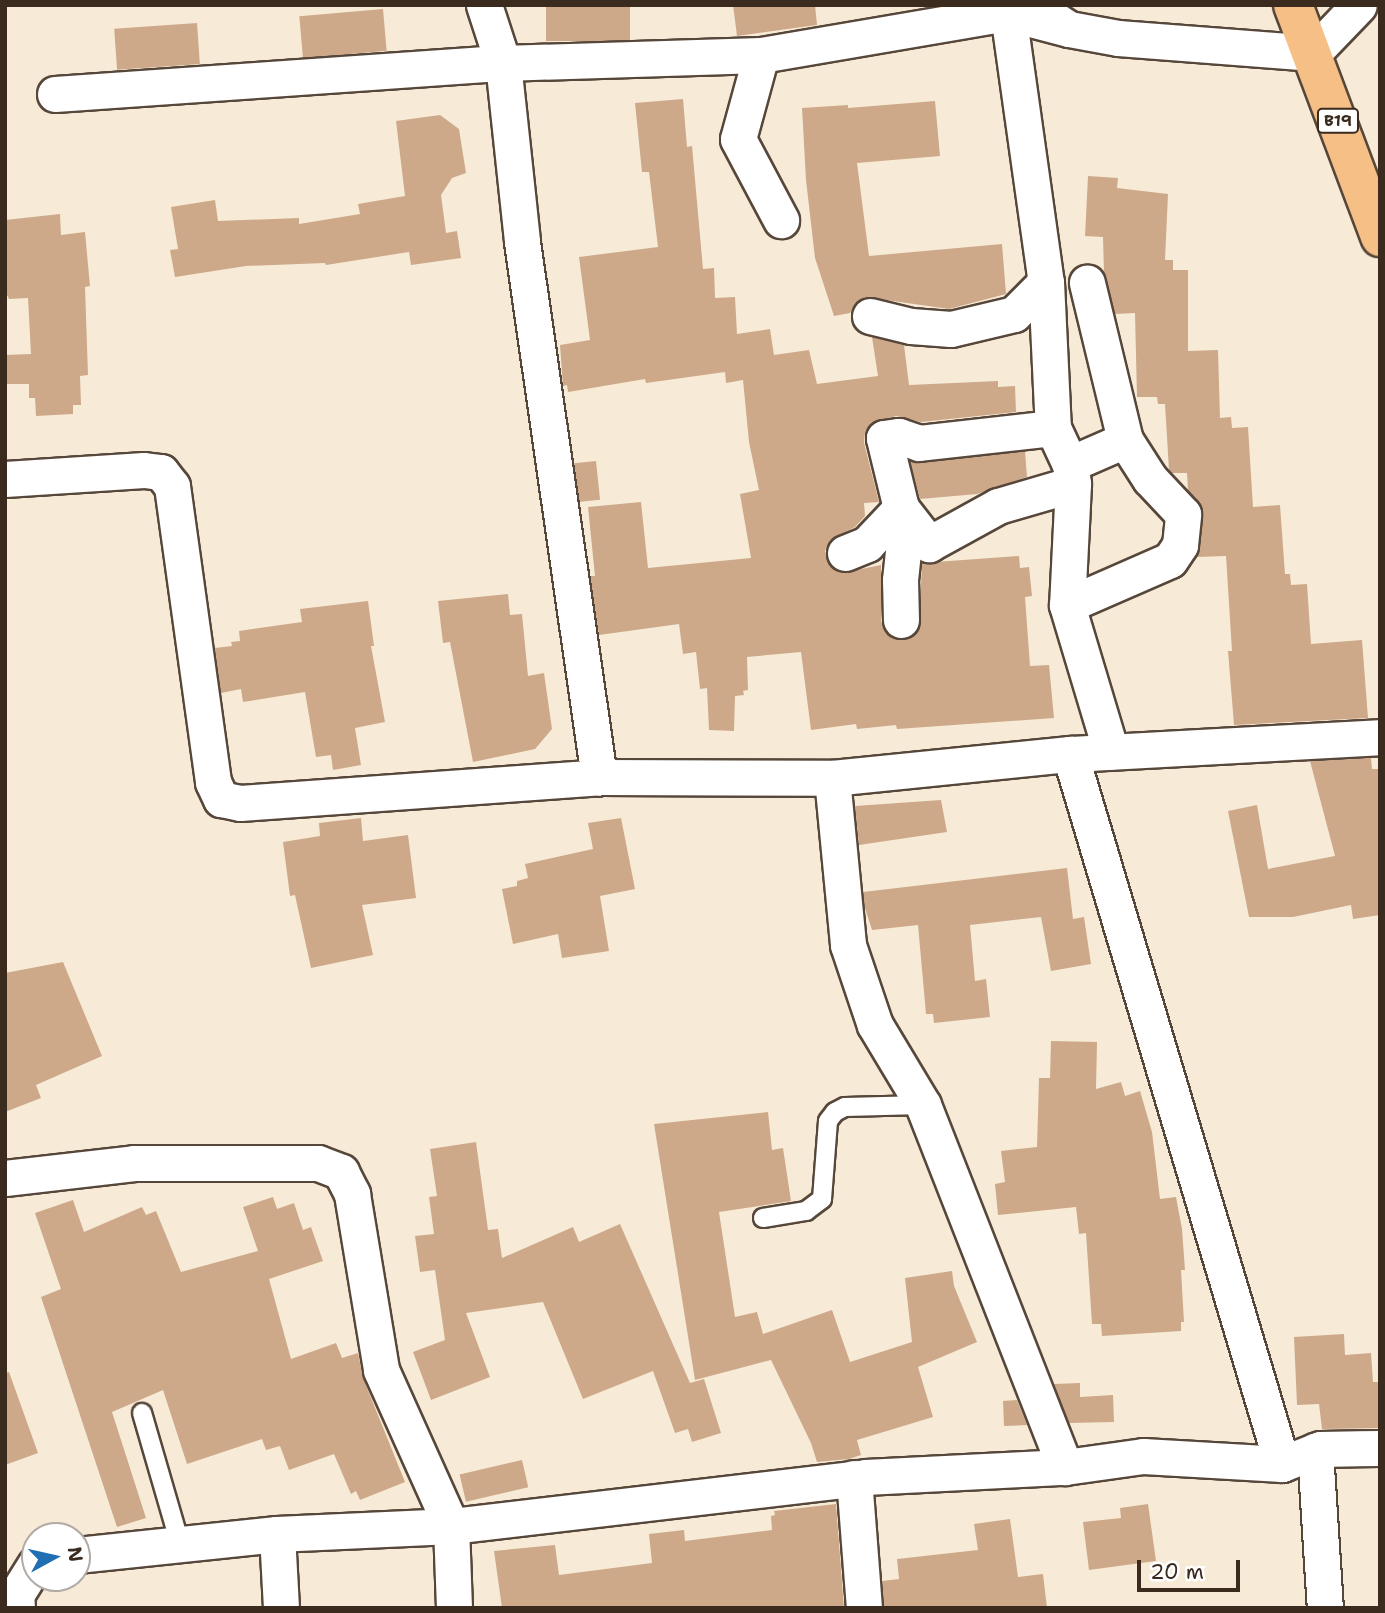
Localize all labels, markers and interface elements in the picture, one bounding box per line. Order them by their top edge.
road number: B19 [1315,108,1361,134]
north arrow [21,1522,91,1592]
text: N [62,1545,89,1563]
scale bar [1140,1546,1243,1590]
text: 20 m [1150,1558,1204,1586]

